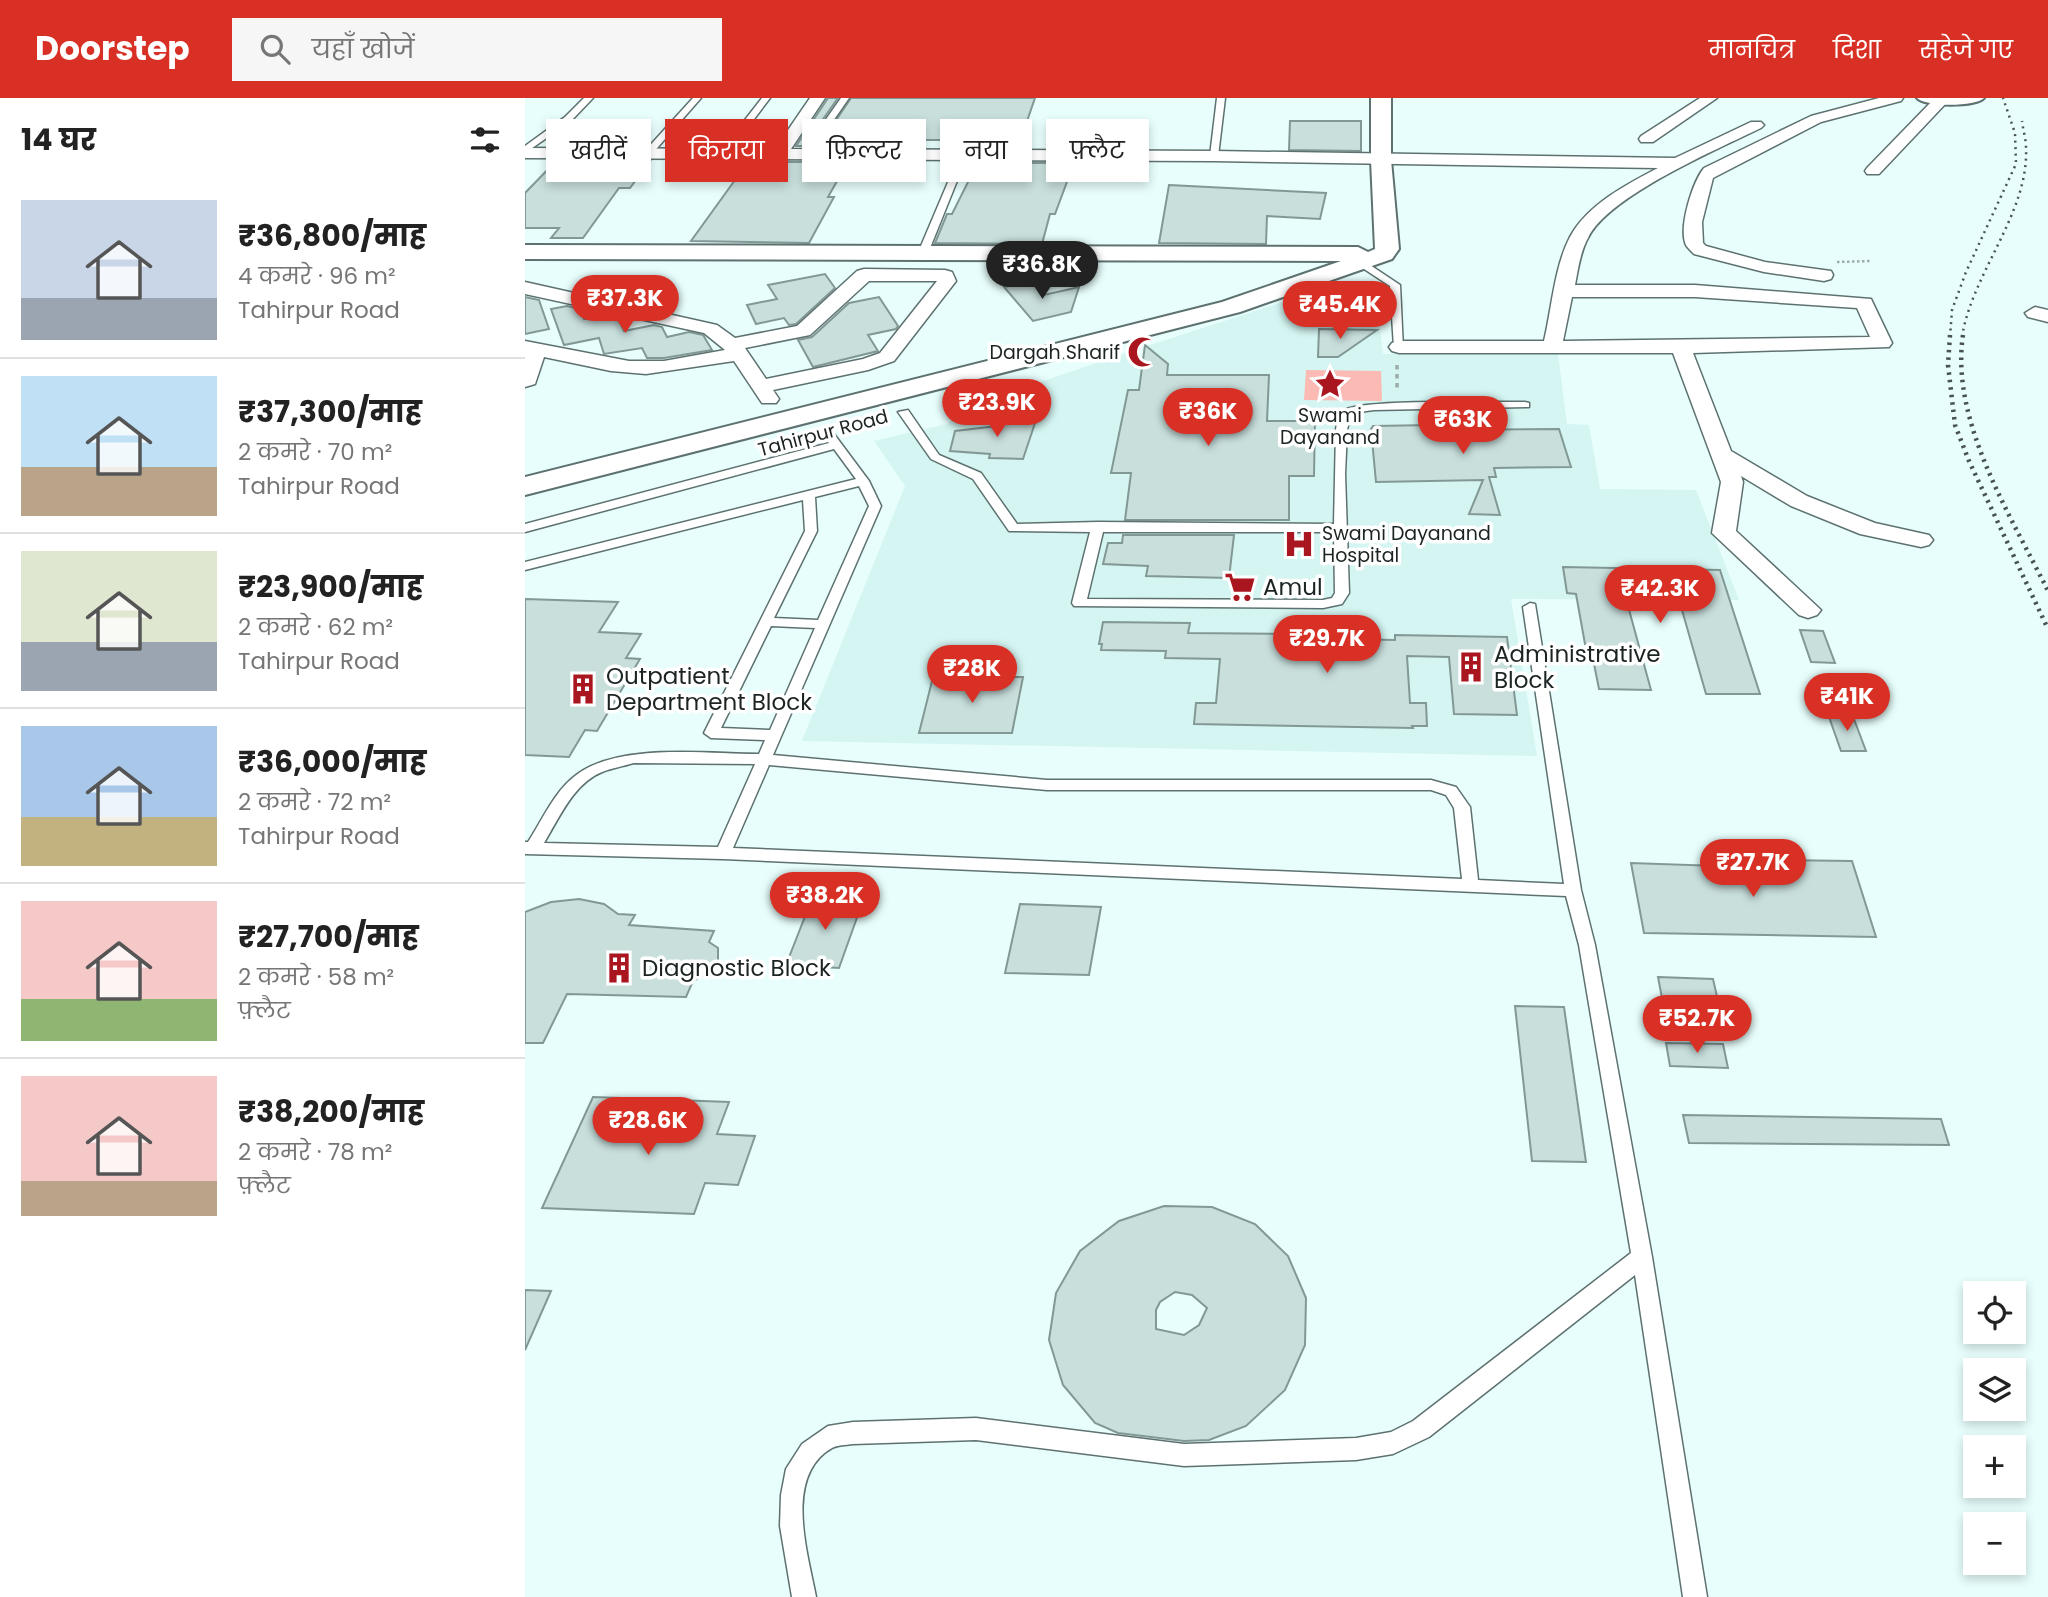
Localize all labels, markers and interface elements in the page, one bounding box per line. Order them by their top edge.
search box [232,18,722,81]
text: Doorstep [35,25,190,72]
icon: search [256,30,294,68]
text: यहाँ खोजें [312,31,414,67]
text: मानचित्र [1709,33,1795,66]
text: दिशा [1833,33,1881,66]
text: सहेजे गए [1919,33,2013,66]
text: 14 घर [21,118,96,161]
chip: खरीदें [546,119,651,182]
chip: किराया [665,119,788,182]
chip: फ़िल्टर [802,119,926,182]
chip: नया [940,119,1032,182]
chip: फ़्लैट [1046,119,1149,182]
icon: filters [466,121,504,159]
text: ₹36,800/माह [238,214,426,257]
icon: home [77,228,161,312]
pin: ₹36.8K [985,242,1099,301]
text: ₹36.8K [1002,248,1082,280]
text: 4 कमरे · 96 m² [238,260,396,292]
pin: ₹37.3K [568,275,682,335]
text: ₹37.3K [587,282,663,314]
pin: ₹45.4K [1283,282,1397,341]
text: ₹45.4K [1299,288,1381,320]
text: Tahirpur Road [238,294,400,326]
mosque icon: Dargah Sharif [1126,335,1160,369]
place label: Dargah Sharif [990,339,1120,366]
place icon: Swami Dayanand [1313,367,1347,401]
pin: ₹23.9K [940,380,1054,439]
text: ₹23.9K [958,386,1036,418]
pin: ₹36K [1167,388,1249,448]
text: ₹37,300/माह [238,390,422,433]
text: ₹36K [1179,395,1237,427]
pin: ₹63K [1422,396,1504,456]
place label: Swami Dayanand [1280,402,1380,451]
street label: Tahirpur Road [755,403,891,463]
text: ₹63K [1434,403,1492,435]
icon: home [77,404,161,488]
text: 2 कमरे · 70 m² [238,436,392,468]
text: Tahirpur Road [238,470,400,502]
place label: Swami Dayanand Hospital [1322,520,1491,569]
hospital icon: Swami Dayanand Hospital [1282,527,1316,561]
text: ₹23,900/माह [238,565,423,608]
pin: ₹42.3K [1603,566,1717,625]
supermarket icon: Amul [1223,570,1257,604]
place label: Amul [1263,571,1323,603]
text: ₹42.3K [1621,572,1699,604]
icon: home [77,579,161,663]
text: 2 कमरे · 62 m² [238,611,393,643]
pin: ₹29.7K [1270,616,1384,675]
text: ₹29.7K [1289,622,1365,654]
place label: Administrative Block [1494,638,1660,696]
text: Tahirpur Road [238,645,400,677]
pin: ₹28K [931,646,1013,705]
building icon: Administrative Block [1454,650,1488,684]
text: ₹28K [943,652,1001,684]
place label: Outpatient Department Block [606,660,812,718]
building icon: Outpatient Department Block [566,672,600,706]
pin: ₹41K [1806,674,1888,733]
text: ₹41K [1820,680,1874,712]
text: ₹36,000/माह [238,740,427,783]
icon: home [77,754,161,838]
text: 2 कमरे · 72 m² [238,786,391,818]
text: Tahirpur Road [238,820,400,852]
pin: ₹27.7K [1696,840,1810,899]
text: ₹27.7K [1716,846,1790,878]
pin: ₹38.2K [768,872,882,932]
text: ₹38.2K [786,879,864,911]
text: ₹27,700/माह [238,915,419,958]
icon: home [77,929,161,1013]
building icon: Diagnostic Block [602,951,636,985]
place label: Diagnostic Block [642,952,831,984]
text: 2 कमरे · 58 m² [238,961,394,993]
text: फ़्लैट [238,995,291,1027]
pin: ₹52.7K [1640,996,1754,1055]
text: ₹52.7K [1659,1002,1735,1034]
text: ₹38,200/माह [238,1090,424,1133]
pin: ₹28.6K [591,1098,705,1157]
icon: home [77,1104,161,1188]
text: ₹28.6K [609,1104,687,1136]
text: 2 कमरे · 78 m² [238,1136,392,1168]
text: फ़्लैट [238,1170,291,1202]
map controls [1963,1281,2026,1575]
button: locate [1963,1281,2026,1344]
button: layers [1963,1358,2026,1421]
button: + [1963,1435,2026,1498]
button: − [1963,1512,2026,1575]

